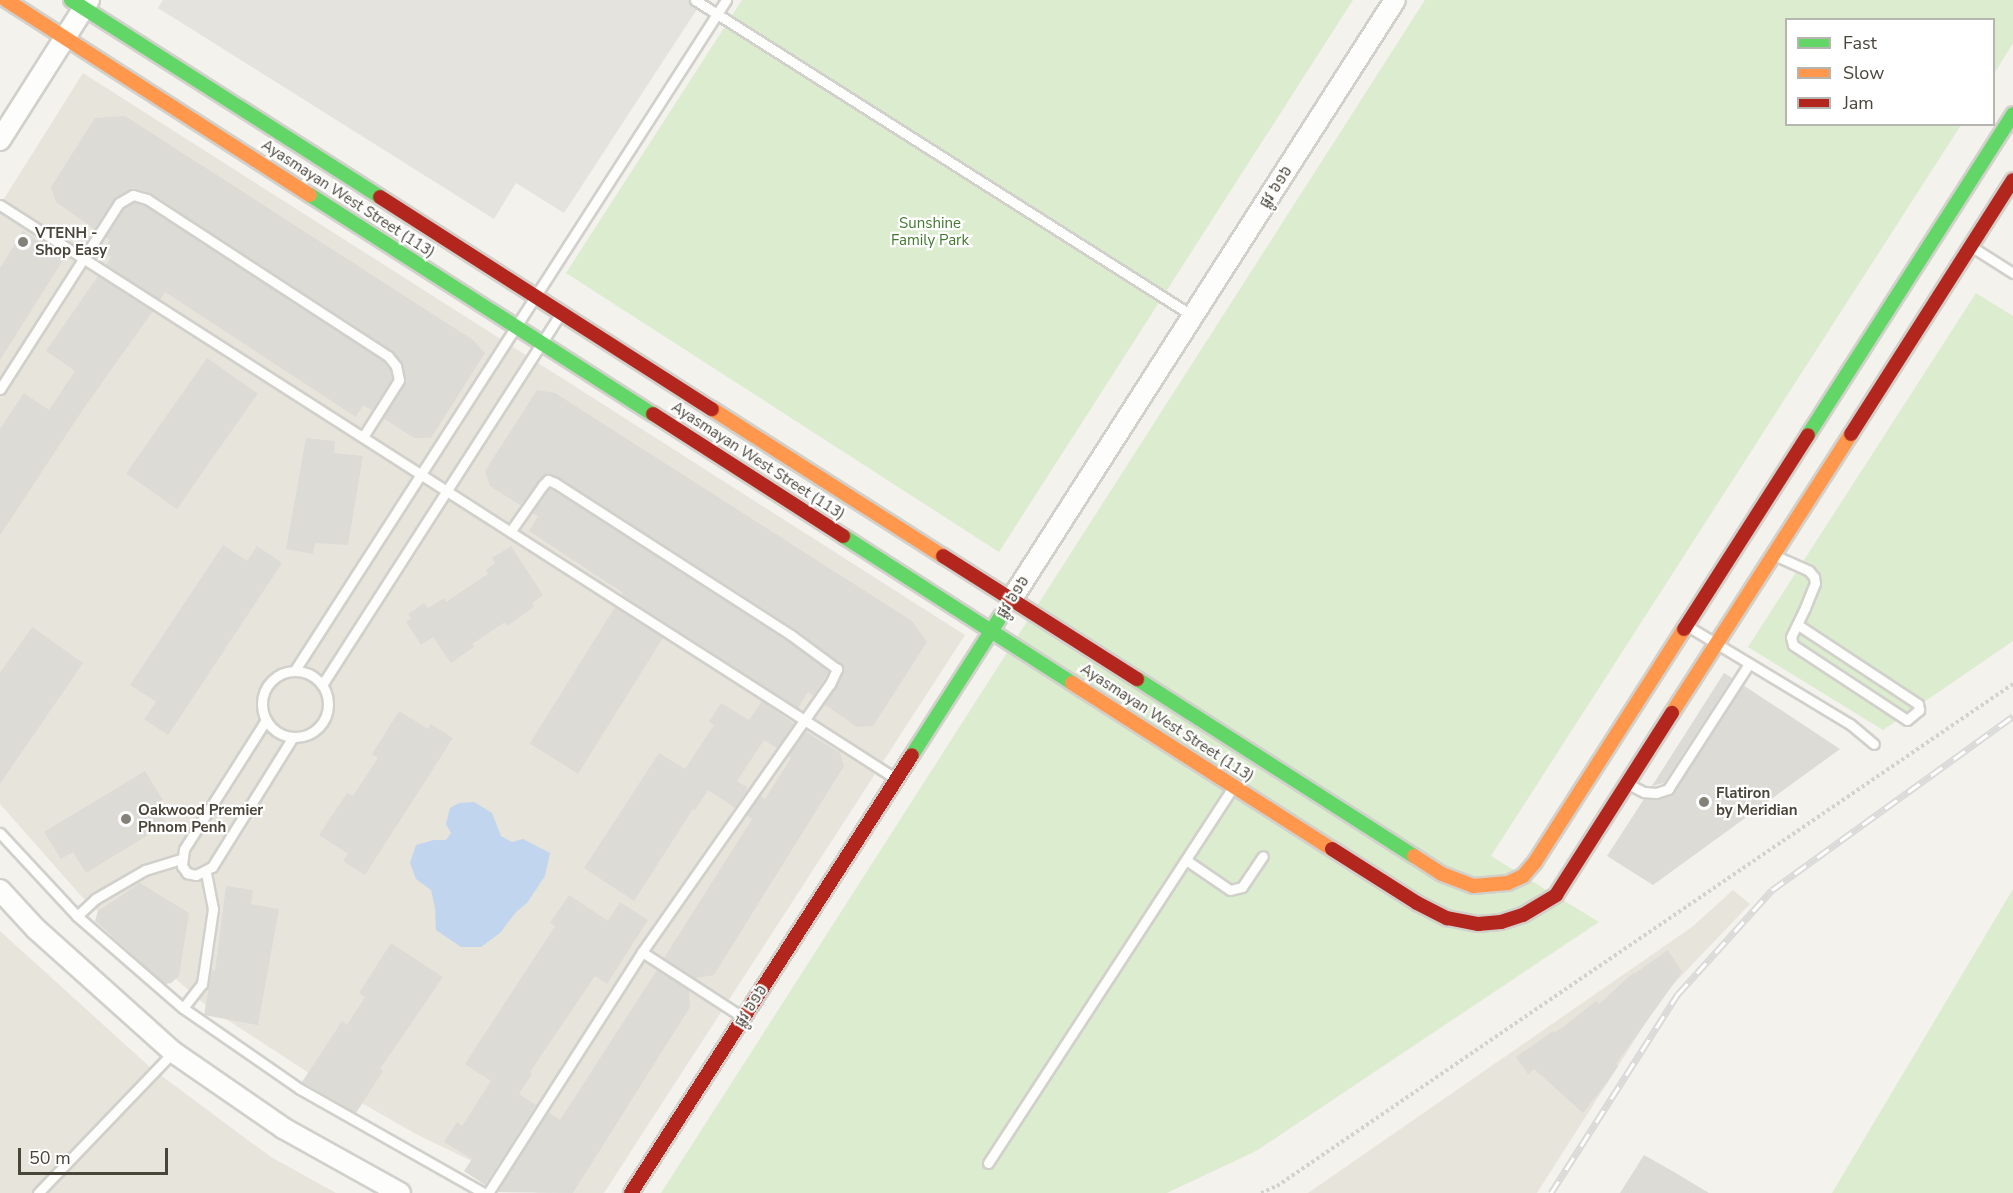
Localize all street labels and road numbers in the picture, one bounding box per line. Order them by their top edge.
street label: Ayasmayan West Street (113) [258,136,438,262]
street label: ផ្លូវ ៦១៦ [1256,162,1296,212]
street label: Ayasmayan West Street (113) [668,398,848,524]
street label: ផ្លូវ ៦១៦ [993,572,1033,622]
street label: Ayasmayan West Street (113) [1077,660,1257,786]
street label: ផ្លូវ ៦១៦ [731,981,771,1031]

